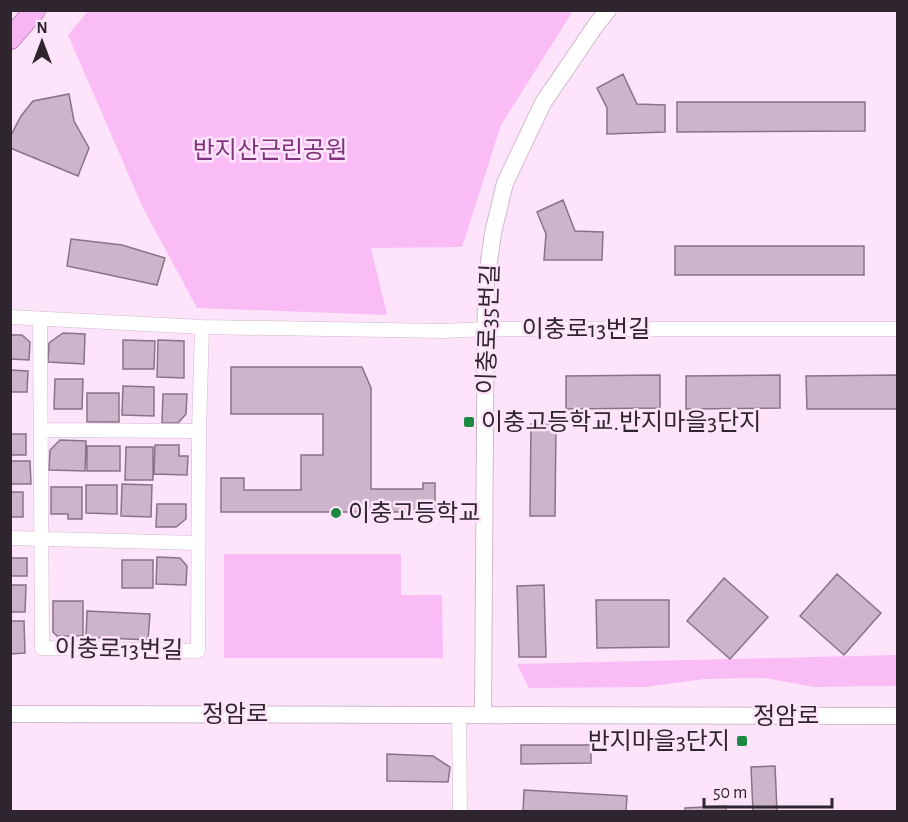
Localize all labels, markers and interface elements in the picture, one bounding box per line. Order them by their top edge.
north arrow [12,12,72,72]
text: N [36,20,48,36]
park label: 반지산근린공원 [193,138,347,163]
street label: 이충로35번길 [474,263,503,395]
street label: 이충로13번길 [522,317,650,342]
place label: 이충고등학교.반지마을3단지 [481,409,761,435]
marker: 이충고등학교.반지마을3단지 [462,415,476,429]
place label: 이충고등학교 [348,500,480,526]
marker: 이충고등학교 [329,506,343,520]
street label: 이충로13번길 [55,636,183,663]
street label: 정암로 [202,702,268,727]
street label: 정암로 [753,704,819,729]
place label: 반지마을3단지 [588,728,730,754]
marker: 반지마을3단지 [735,734,749,748]
scale bar [704,771,832,809]
text: 50 m [713,784,747,802]

